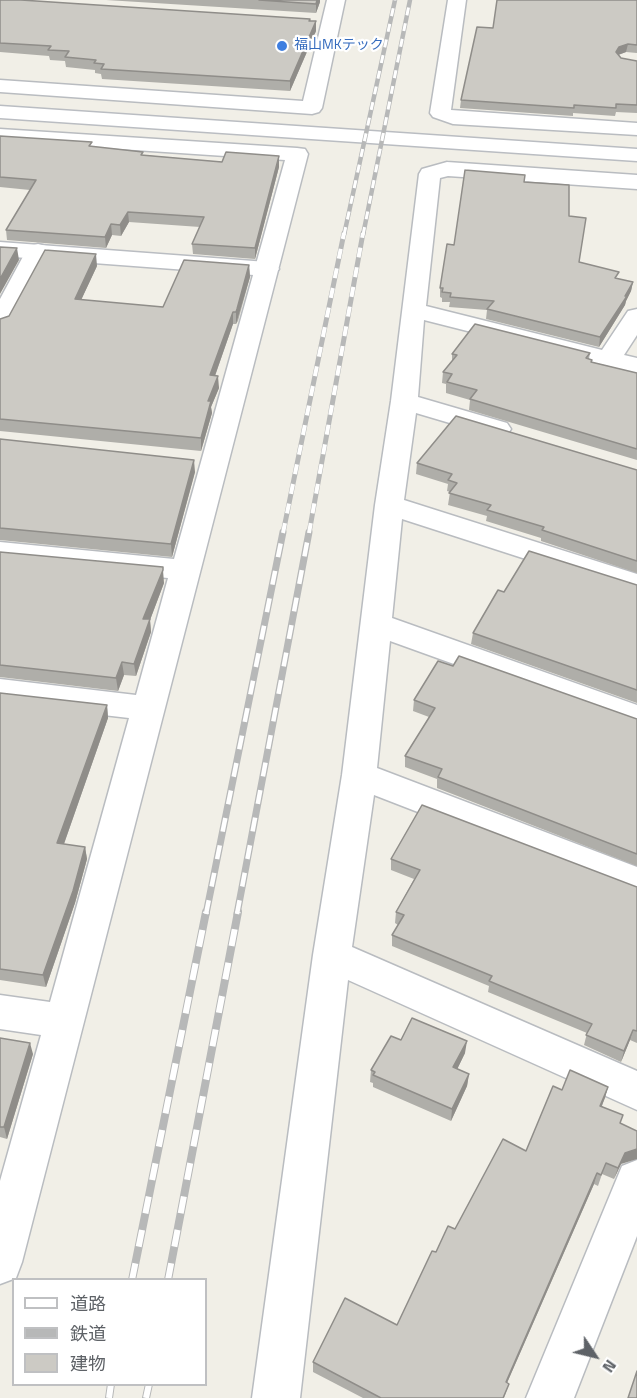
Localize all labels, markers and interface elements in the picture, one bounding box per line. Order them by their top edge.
place label: 福山MKテック [294,38,384,54]
marker: 福山MKテック [275,39,289,53]
legend [12,1278,207,1386]
text: 道路 [70,1290,106,1317]
text: 鉄道 [70,1320,106,1347]
north arrow [565,1326,625,1386]
text: 建物 [70,1350,106,1377]
text: N [597,1355,623,1378]

